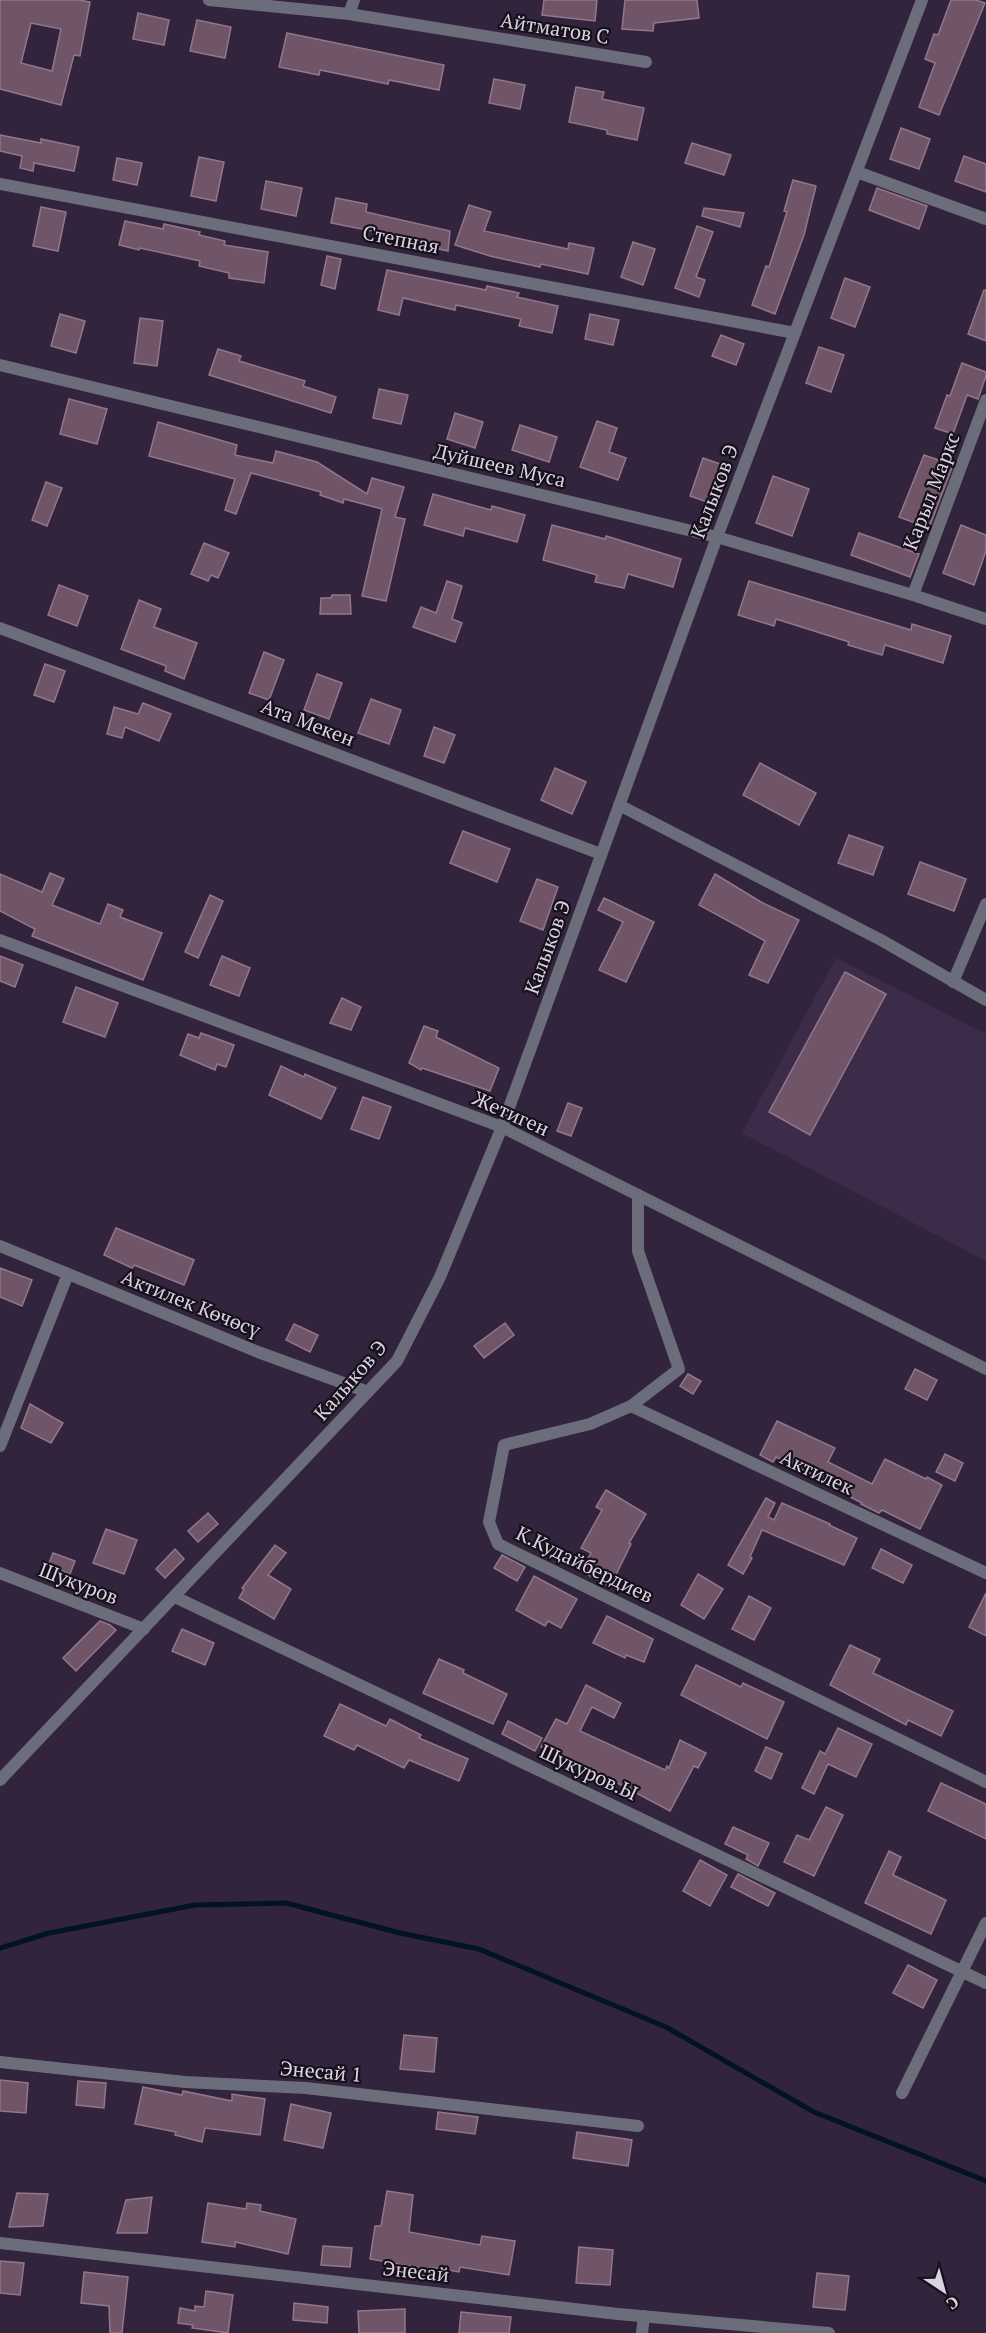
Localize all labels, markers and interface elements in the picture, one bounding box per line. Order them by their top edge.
street label: Айтматов С [499,6,611,50]
street label: Степная [360,218,442,260]
street label: Карыл Маркс [896,428,966,554]
street label: Дуйшеев Муса [432,437,568,493]
street label: Калыков Э [684,440,744,542]
street label: Ата Мекен [257,692,359,752]
street label: Калыков Э [517,896,577,998]
street label: Жетиген [468,1084,554,1142]
street label: Актилек Көчөсү [118,1263,265,1343]
street label: Калыков Э [307,1334,393,1426]
street label: Актилек [776,1443,858,1501]
street label: К.Кудайбердиев [512,1519,658,1609]
street label: Шукуров [36,1556,122,1610]
street label: Шукуров.Ы [536,1738,642,1806]
street label: Энесай 1 [279,2054,363,2088]
street label: Энесай [381,2254,451,2288]
north arrow [914,2261,974,2321]
text: С [942,2291,964,2315]

